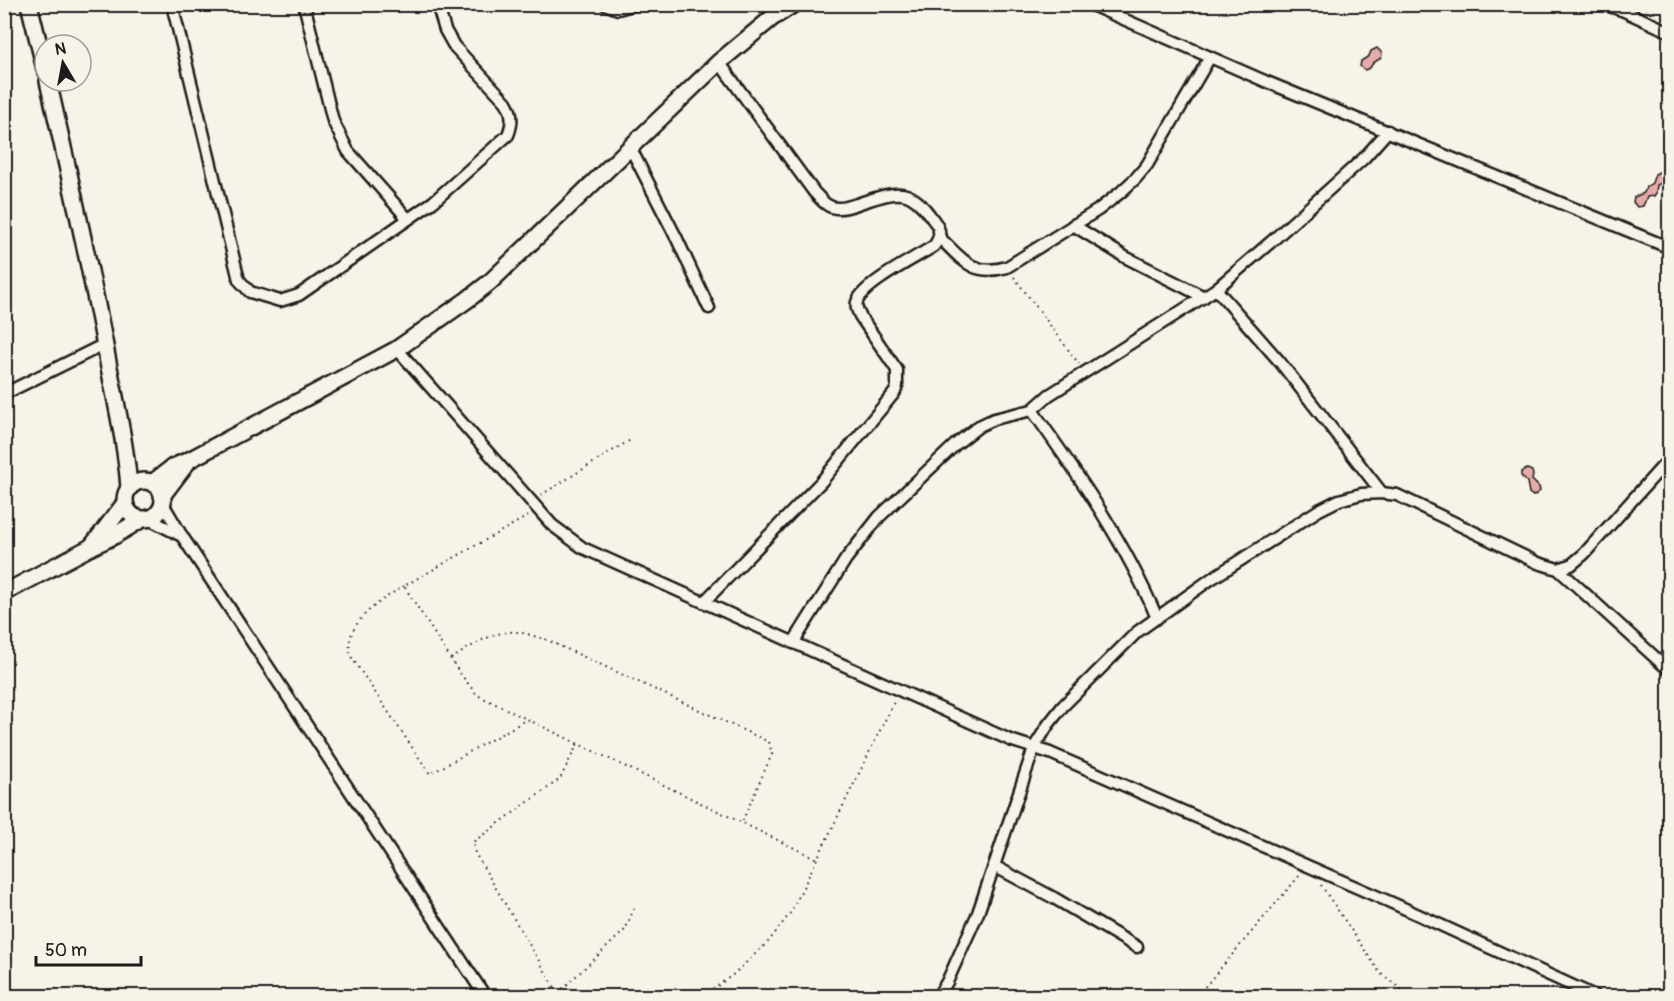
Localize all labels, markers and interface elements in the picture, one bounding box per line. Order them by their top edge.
north arrow [33,33,93,93]
text: N [54,38,68,60]
scale bar [36,929,141,967]
text: 50 m [45,939,87,962]

